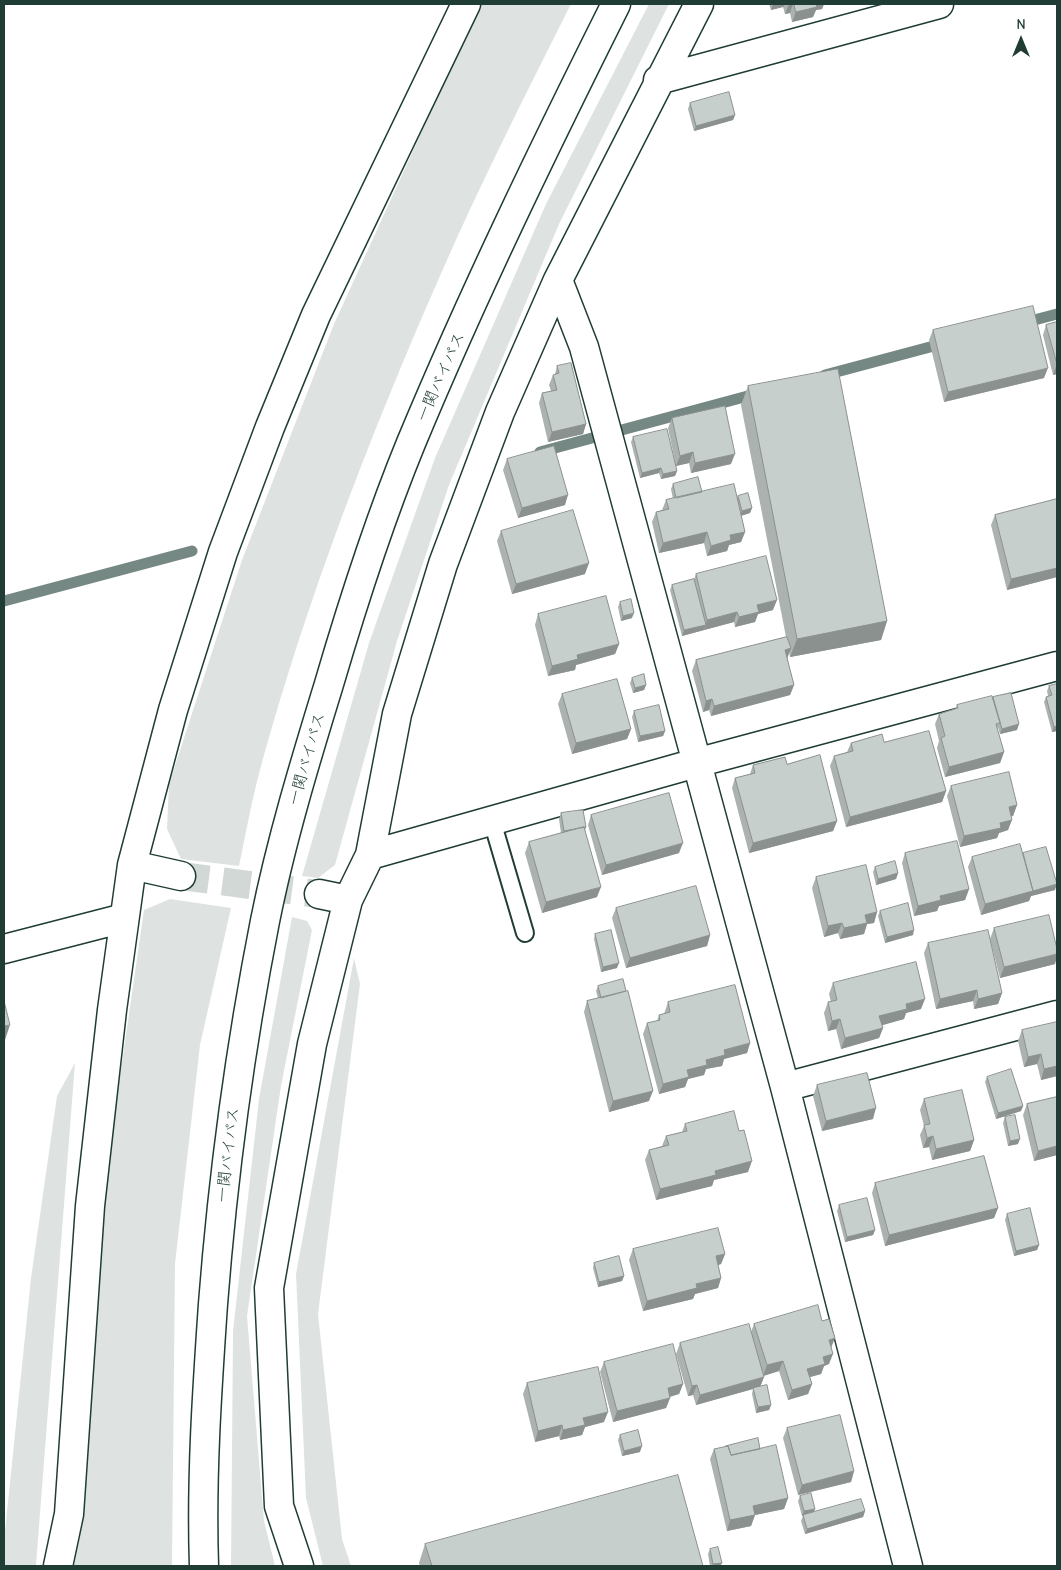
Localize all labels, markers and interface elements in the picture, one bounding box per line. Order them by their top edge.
north arrow [996,15,1046,65]
text: N [1016,16,1026,33]
street label: 一関バイパス [413,329,469,425]
street label: 一関バイパス [285,710,329,808]
street label: 一関バイパス [213,1106,243,1204]

